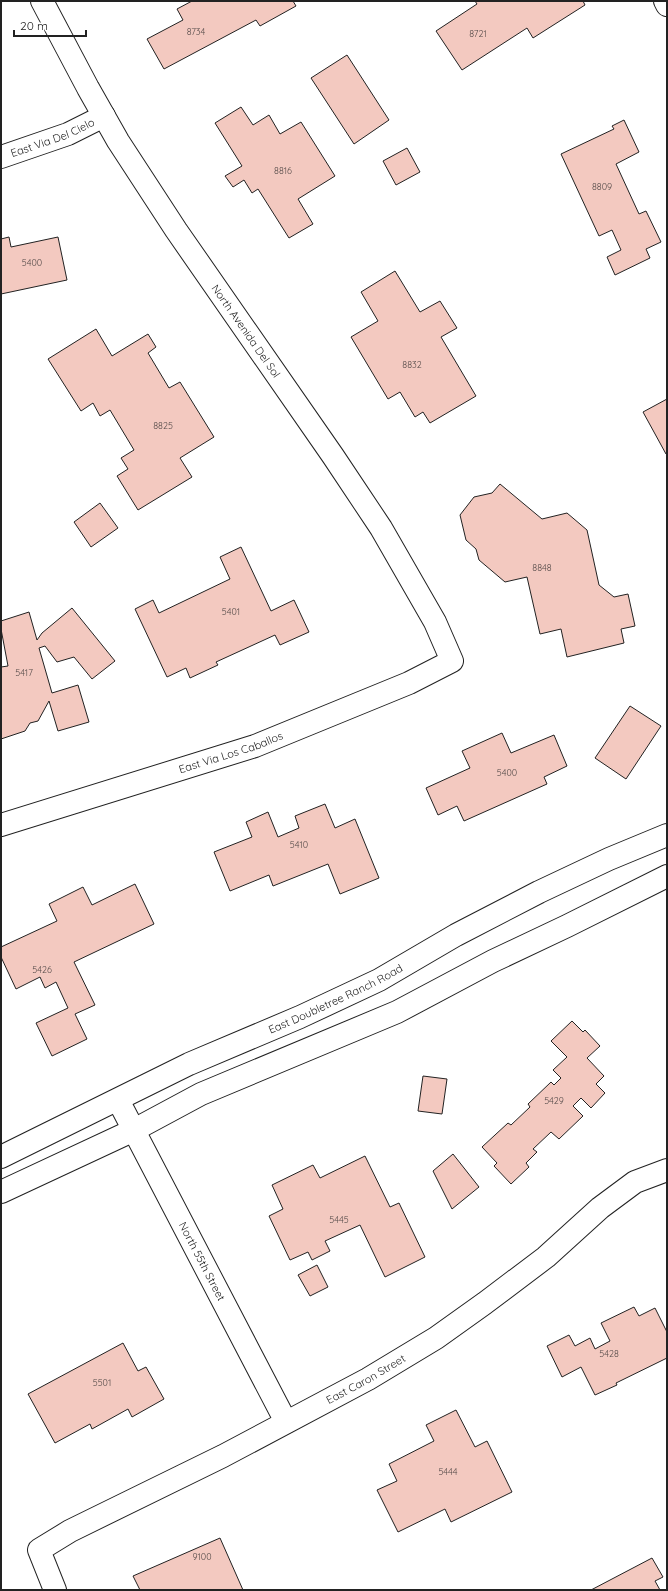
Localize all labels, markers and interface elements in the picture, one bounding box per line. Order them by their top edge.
scale bar [14,12,86,38]
text: 20 m [20,18,48,33]
house number: 8734 [187,26,206,37]
house number: 8721 [469,28,487,39]
street label: East Via Del Cielo [9,115,97,160]
house number: 8816 [274,165,292,176]
house number: 8809 [592,181,612,192]
house number: 5400 [22,257,42,268]
street label: North Avenida Del Sol [208,282,284,380]
house number: 8832 [402,359,422,370]
house number: 8825 [153,420,173,431]
house number: 8848 [532,562,552,573]
house number: 5401 [222,606,240,617]
house number: 5417 [15,667,33,678]
street label: East Via Los Caballos [177,728,285,776]
house number: 5400 [497,767,517,778]
house number: 5410 [290,839,308,850]
street label: East Doubletree Ranch Road [266,961,405,1037]
house number: 5426 [32,964,52,975]
house number: 5429 [544,1095,564,1106]
house number: 5445 [329,1214,349,1225]
street label: North 55th Street [176,1220,229,1303]
house number: 5428 [599,1348,619,1359]
street label: East Caron Street [324,1351,408,1407]
house number: 5501 [93,1377,111,1388]
house number: 5444 [438,1466,458,1477]
house number: 9100 [192,1551,212,1562]

